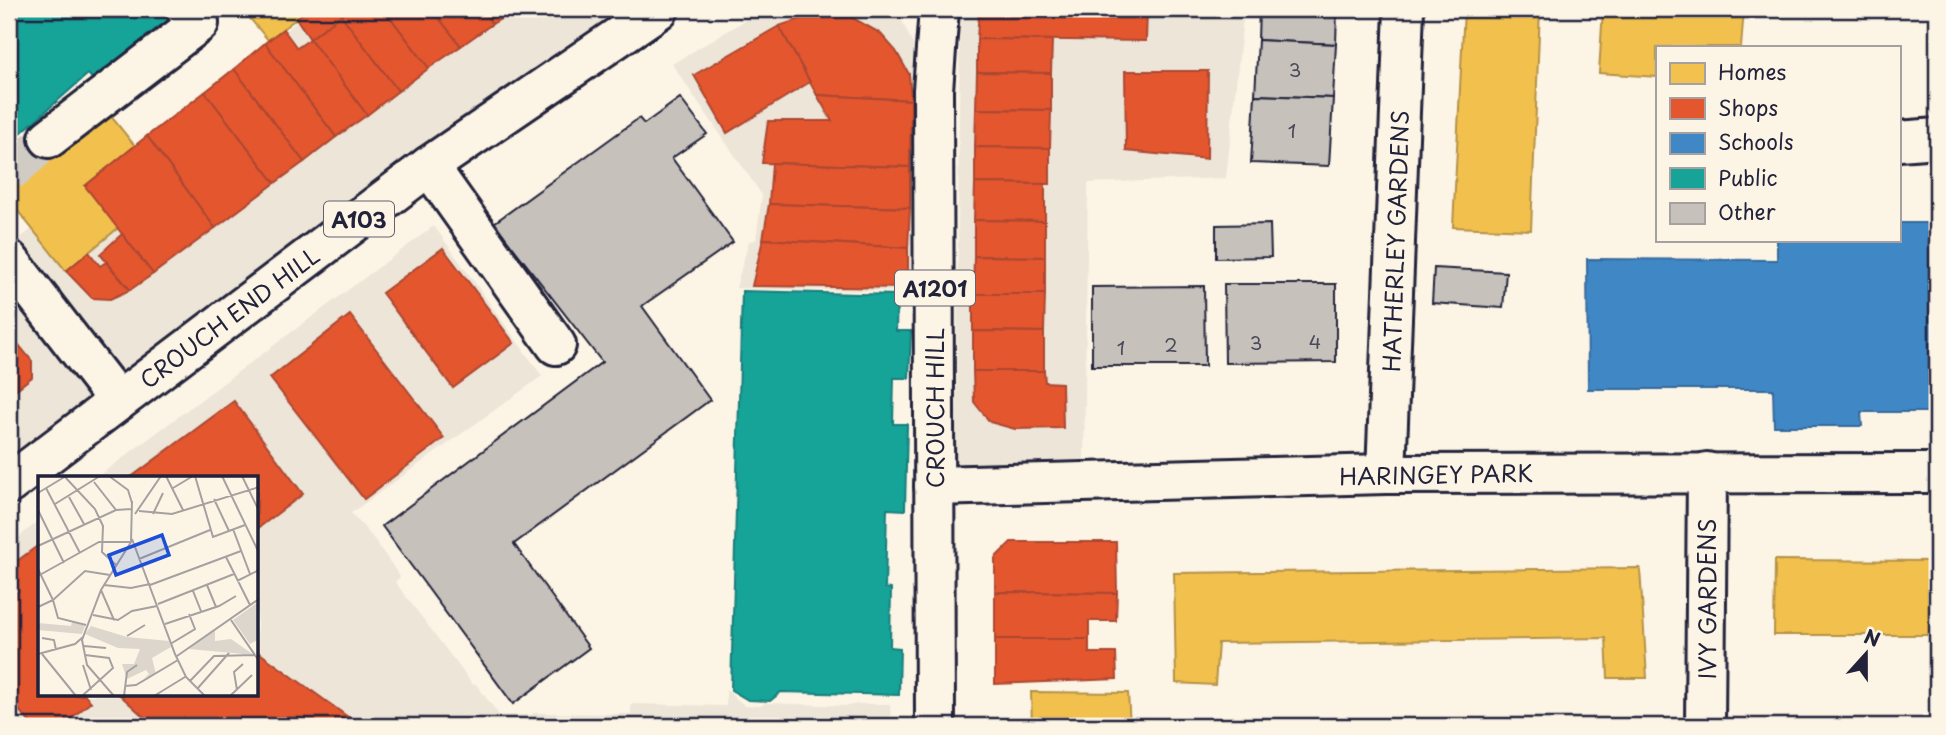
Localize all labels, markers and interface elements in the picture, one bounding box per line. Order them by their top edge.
legend [1656,46,1900,242]
house number: 3 [1289,55,1301,83]
text: Homes [1718,55,1786,87]
text: Shops [1718,91,1778,123]
street label: HATHERLEY GARDENS [1373,109,1417,373]
house number: 1 [1288,116,1296,144]
text: Schools [1718,125,1794,157]
text: Public [1718,161,1778,193]
text: Other [1718,195,1776,227]
road number: A103 [324,202,394,236]
street label: CROUCH END HILL [132,238,326,396]
road number: A1201 [895,270,975,306]
house number: 4 [1309,327,1321,355]
street label: CROUCH HILL [917,328,952,488]
house number: 3 [1250,328,1262,356]
house number: 2 [1164,330,1178,358]
house number: 1 [1117,333,1125,361]
street label: HARINGEY PARK [1339,455,1533,493]
inset map [38,476,259,696]
street label: IVY GARDENS [1689,519,1724,679]
north arrow [1830,620,1900,690]
text: N [1860,621,1884,653]

